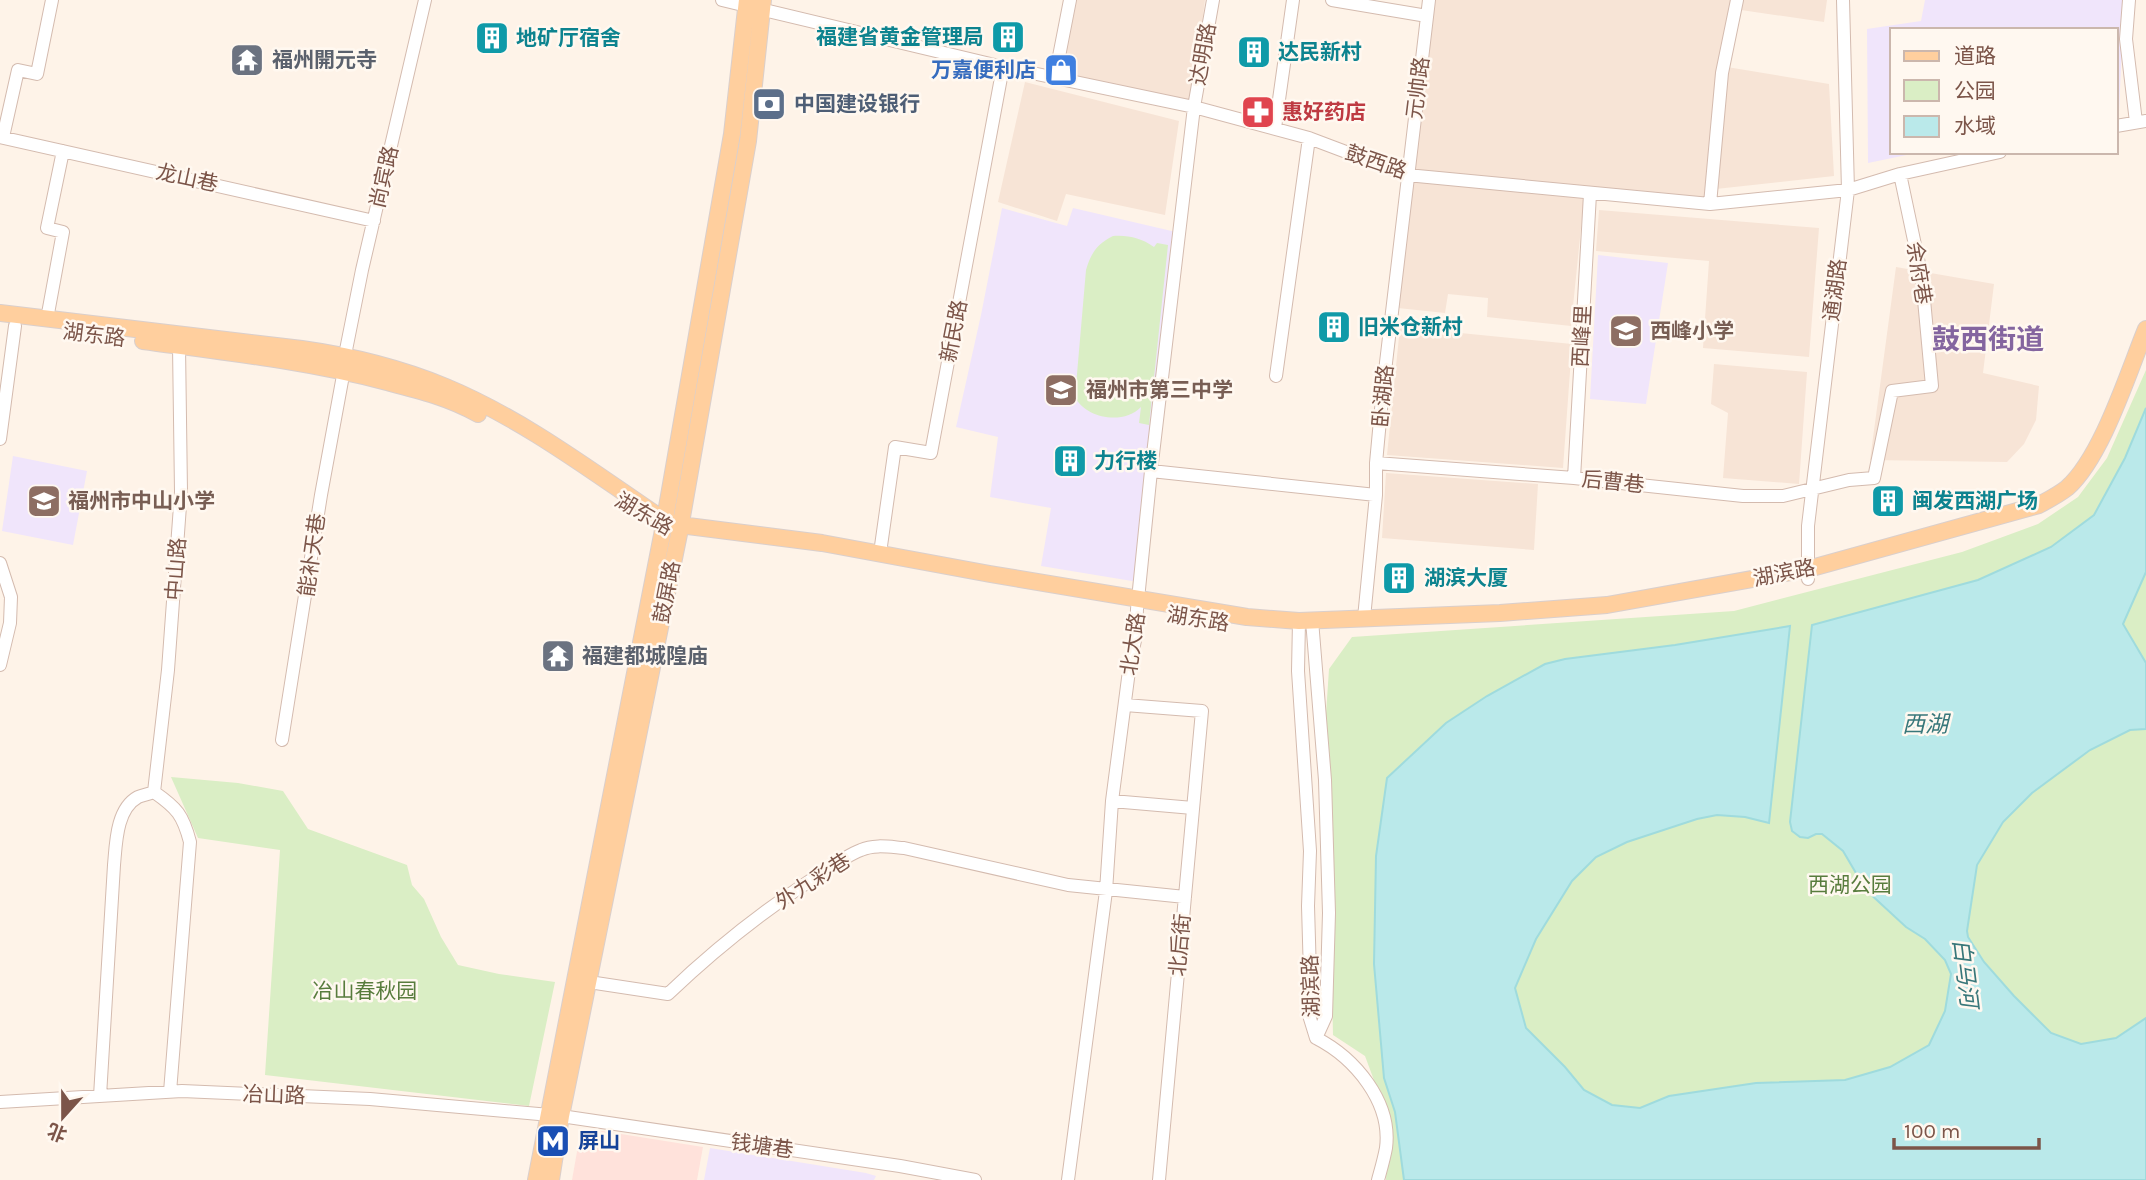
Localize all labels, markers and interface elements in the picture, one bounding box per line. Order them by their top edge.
building icon: 福建省黄金管理局 [989,18,1027,56]
building icon: 地矿厅宿舍 [473,19,511,57]
street label: 达明路 [1186,21,1220,87]
place label: 福建省黄金管理局 [816,25,984,49]
place label: 地矿厅宿舍 [516,26,621,50]
legend [1890,28,2118,154]
building icon: 达民新村 [1235,33,1273,71]
place label: 达民新村 [1278,40,1362,64]
temple icon: 福州開元寺 [228,41,266,79]
text: 道路 [1954,44,1996,68]
place label: 福州開元寺 [272,48,377,72]
shop icon: 万嘉便利店 [1042,51,1080,89]
street label: 元帅路 [1402,55,1434,121]
place label: 万嘉便利店 [931,58,1036,82]
text: 公园 [1954,79,1996,103]
bank icon: 中国建设银行 [750,85,788,123]
place label: 中国建设银行 [794,92,920,116]
pharmacy icon: 惠好药店 [1239,93,1277,131]
place label: 惠好药店 [1282,100,1366,124]
text: 水域 [1954,114,1996,138]
street label: 鼓西路 [1342,140,1410,184]
street label: 尚宾路 [365,144,403,210]
street label: 龙山巷 [154,160,220,196]
street label: 余府巷 [1902,240,1936,306]
street label: 通湖路 [1819,257,1851,323]
street label: 新民路 [936,298,972,364]
street label: 西峰里 [1568,304,1596,368]
building icon: 旧米仓新村 [1315,308,1353,346]
school or university icon: 西峰小学 [1607,312,1645,350]
place label: 旧米仓新村 [1358,315,1463,339]
street label: 湖东路 [61,319,127,351]
place label: 西峰小学 [1650,319,1734,343]
district label: 鼓西街道 [1932,323,2044,356]
street label: 卧湖路 [1368,364,1398,428]
school or university icon: 福州市第三中学 [1042,371,1080,409]
place label: 福州市第三中学 [1086,378,1233,402]
building icon: 力行楼 [1051,442,1089,480]
place label: 力行楼 [1094,449,1157,473]
street label: 后曹巷 [1580,467,1646,497]
school or university icon: 福州市中山小学 [25,482,63,520]
building icon: 闽发西湖广场 [1869,482,1907,520]
street label: 湖东路 [611,488,677,540]
place label: 福州市中山小学 [68,489,215,513]
place label: 闽发西湖广场 [1912,489,2038,513]
street label: 能补天巷 [294,512,330,598]
street label: 中山路 [162,537,190,601]
street label: 湖滨路 [1751,555,1817,591]
street label: 鼓屏路 [649,559,685,625]
building icon: 湖滨大厦 [1380,559,1418,597]
place label: 湖滨大厦 [1424,566,1508,590]
street label: 湖东路 [1165,602,1231,636]
street label: 北大路 [1117,611,1149,677]
temple icon: 福建都城隍庙 [539,637,577,675]
place label: 福建都城隍庙 [582,644,708,668]
water label: 西湖 [1902,711,1951,738]
street label: 外九彩巷 [771,848,855,914]
park label: 西湖公园 [1808,873,1892,897]
street label: 北后街 [1165,913,1195,977]
water label: 白马河 [1947,937,1983,1013]
street label: 湖滨路 [1298,954,1324,1018]
park label: 冶山春秋园 [313,979,418,1003]
north arrow [28,1082,98,1152]
street label: 冶山路 [242,1082,306,1108]
scale bar [1894,1106,2039,1150]
text: 北 [44,1118,70,1146]
text: 100 m [1904,1119,1961,1143]
metro station icon: 屏山 [534,1122,572,1160]
place label: 屏山 [578,1129,620,1153]
street label: 钱塘巷 [729,1130,795,1162]

